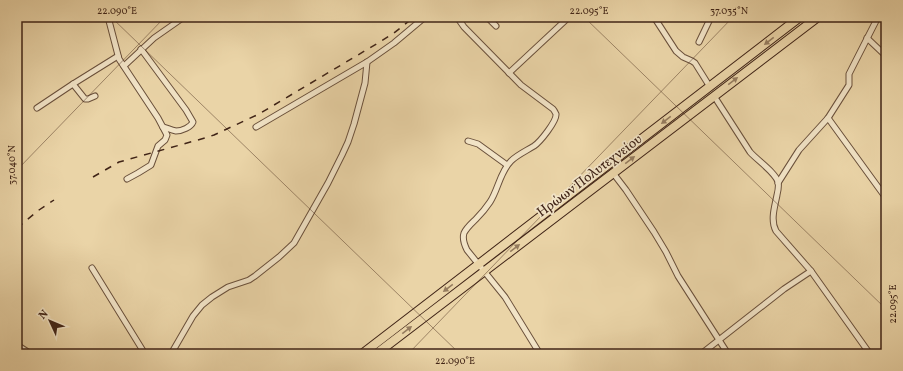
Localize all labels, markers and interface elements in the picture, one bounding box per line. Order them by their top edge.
text: 22.090°E [97,4,137,18]
text: 22.095°E [570,4,608,18]
text: 37.035°N [710,4,749,18]
one-way arrow [764,37,775,45]
one-way arrow [728,77,739,86]
one-way arrow [661,116,672,124]
street label: Ηρώων Πολυτεχνείου [533,130,647,222]
text: 37.040°N [5,145,19,185]
one-way arrow [624,156,635,165]
one-way arrow [510,243,521,252]
one-way arrow [442,284,453,292]
text: 22.095°E [886,285,900,323]
north arrow [30,301,70,341]
text: N [36,307,52,323]
one-way arrow [402,326,413,334]
text: 22.090°E [435,354,475,368]

